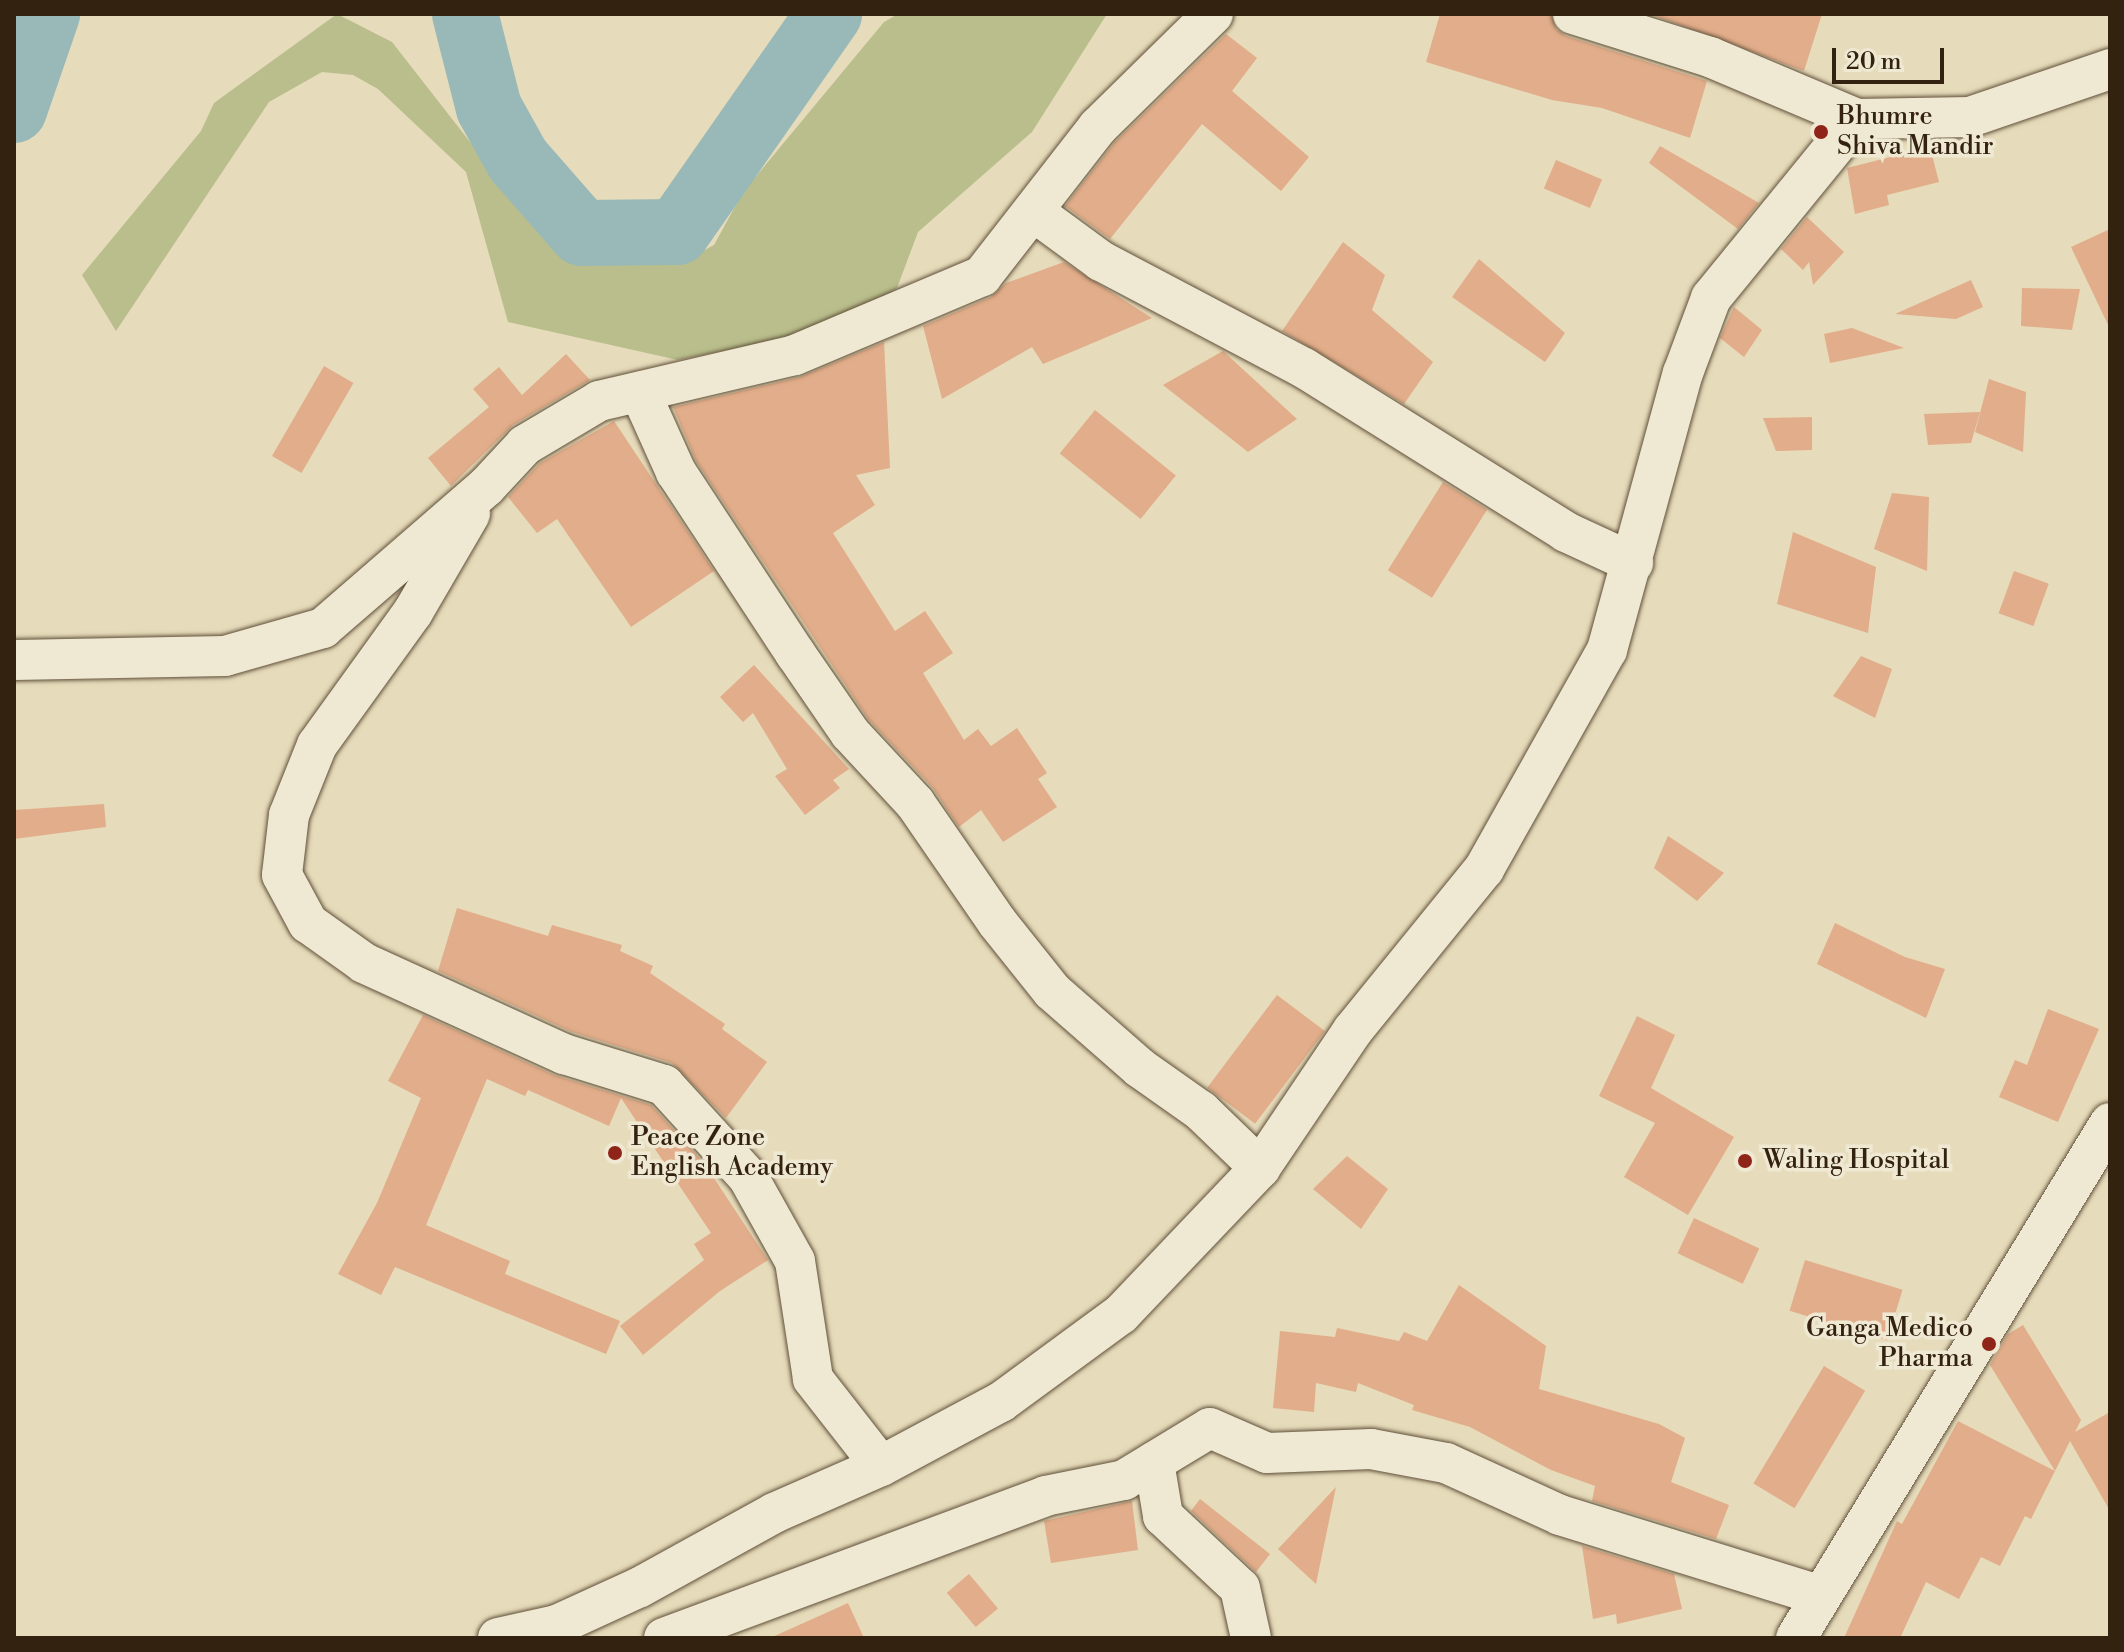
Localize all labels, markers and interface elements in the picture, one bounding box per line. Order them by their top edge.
scale bar [1836,32,1948,82]
text: 20 m [1846,47,1902,77]
place label: Bhumre Shiva Mandir [1837,101,1994,162]
marker: Bhumre Shiva Mandir [1812,123,1830,141]
place label: Peace Zone English Academy [631,1122,833,1184]
marker: Peace Zone English Academy [606,1144,624,1162]
place label: Waling Hospital [1763,1145,1949,1177]
marker: Waling Hospital [1734,1150,1756,1172]
place label: Ganga Medico Pharma [1806,1313,1973,1374]
marker: Ganga Medico Pharma [1980,1335,1998,1353]

